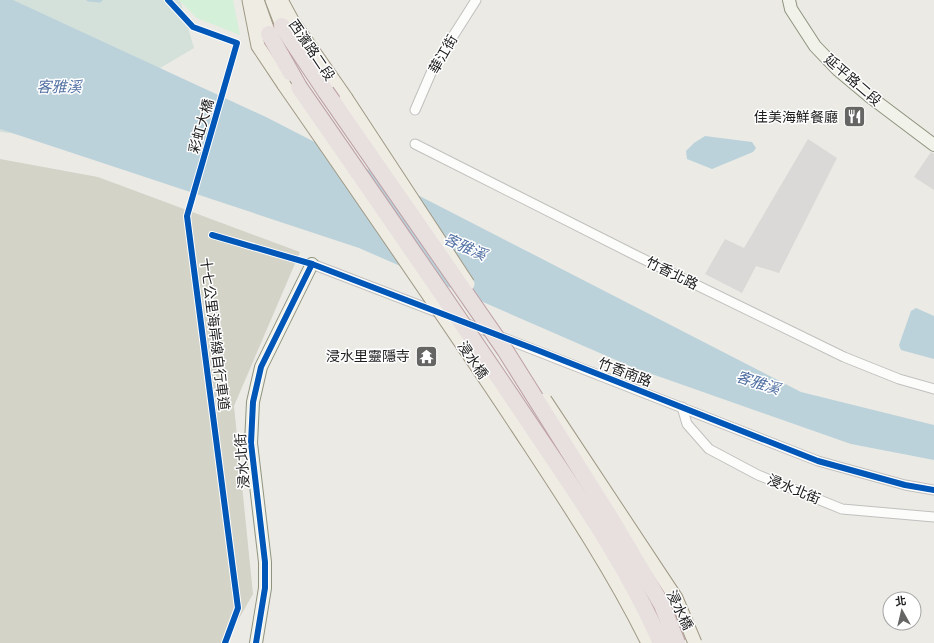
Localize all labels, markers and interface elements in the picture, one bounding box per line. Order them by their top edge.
street label: 西濱路二段 [286,17,338,83]
street label: 華江街 [426,32,460,76]
street label: 延平路二段 [821,51,885,109]
water label: 客雅溪 [36,78,83,95]
street label: 彩虹大橋 [186,97,216,155]
restaurant icon: 佳美海鮮餐廳 [841,104,867,130]
place label: 佳美海鮮餐廳 [754,109,838,125]
water label: 客雅溪 [441,230,491,264]
street label: 竹香北路 [643,254,701,292]
street label: 十七公里海岸線自行車道 [198,257,232,411]
street label: 浸水橋 [455,338,491,382]
temple icon: 浸水里靈隱寺 [413,343,439,369]
place label: 浸水里靈隱寺 [326,348,410,364]
street label: 竹香南路 [596,354,654,390]
water label: 客雅溪 [734,367,784,398]
street label: 浸水北街 [232,433,252,489]
street label: 浸水北街 [765,471,823,507]
street label: 浸水橋 [664,588,696,632]
north arrow [882,591,922,631]
text: 北 [894,594,907,608]

